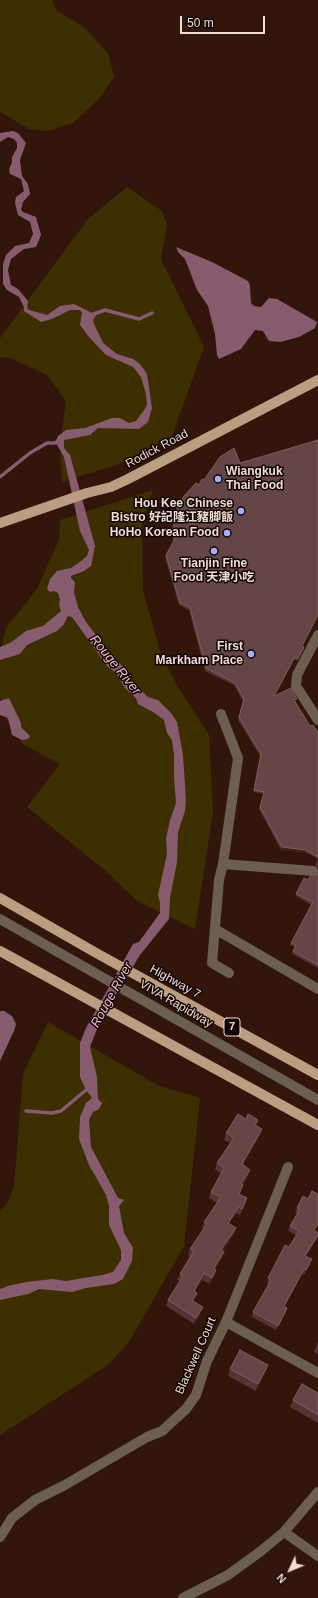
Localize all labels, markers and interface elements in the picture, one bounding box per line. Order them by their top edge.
scale bar [182,8,267,34]
text: 50 m [187,16,214,30]
street label: Rodick Road [123,427,191,471]
place label: Wiangkuk Thai Food [226,465,283,493]
marker: Wiangkuk Thai Food [213,474,223,484]
place label: Hou Kee Chinese Bistro 好記隆江豬脚飯 [111,497,233,525]
marker: Hou Kee Chinese Bistro 好記隆江豬脚飯 [236,506,246,516]
place label: HoHo Korean Food [110,526,219,540]
marker: HoHo Korean Food [222,528,232,538]
marker: Tianjin Fine Food 天津小吃 [209,546,219,556]
place label: Tianjin Fine Food 天津小吃 [174,557,254,585]
water label: Rouge River [86,632,144,698]
place label: First Markham Place [156,640,243,668]
marker: First Markham Place [246,649,256,659]
water label: Rouge River [88,960,136,1030]
street label: Highway 7 [147,962,203,1002]
street label: VIVA Rapidway [137,977,215,1031]
road number: 7 [224,1018,240,1036]
street label: Blackwell Court [173,1315,219,1397]
north arrow [270,1550,310,1590]
text: N [274,1571,288,1585]

